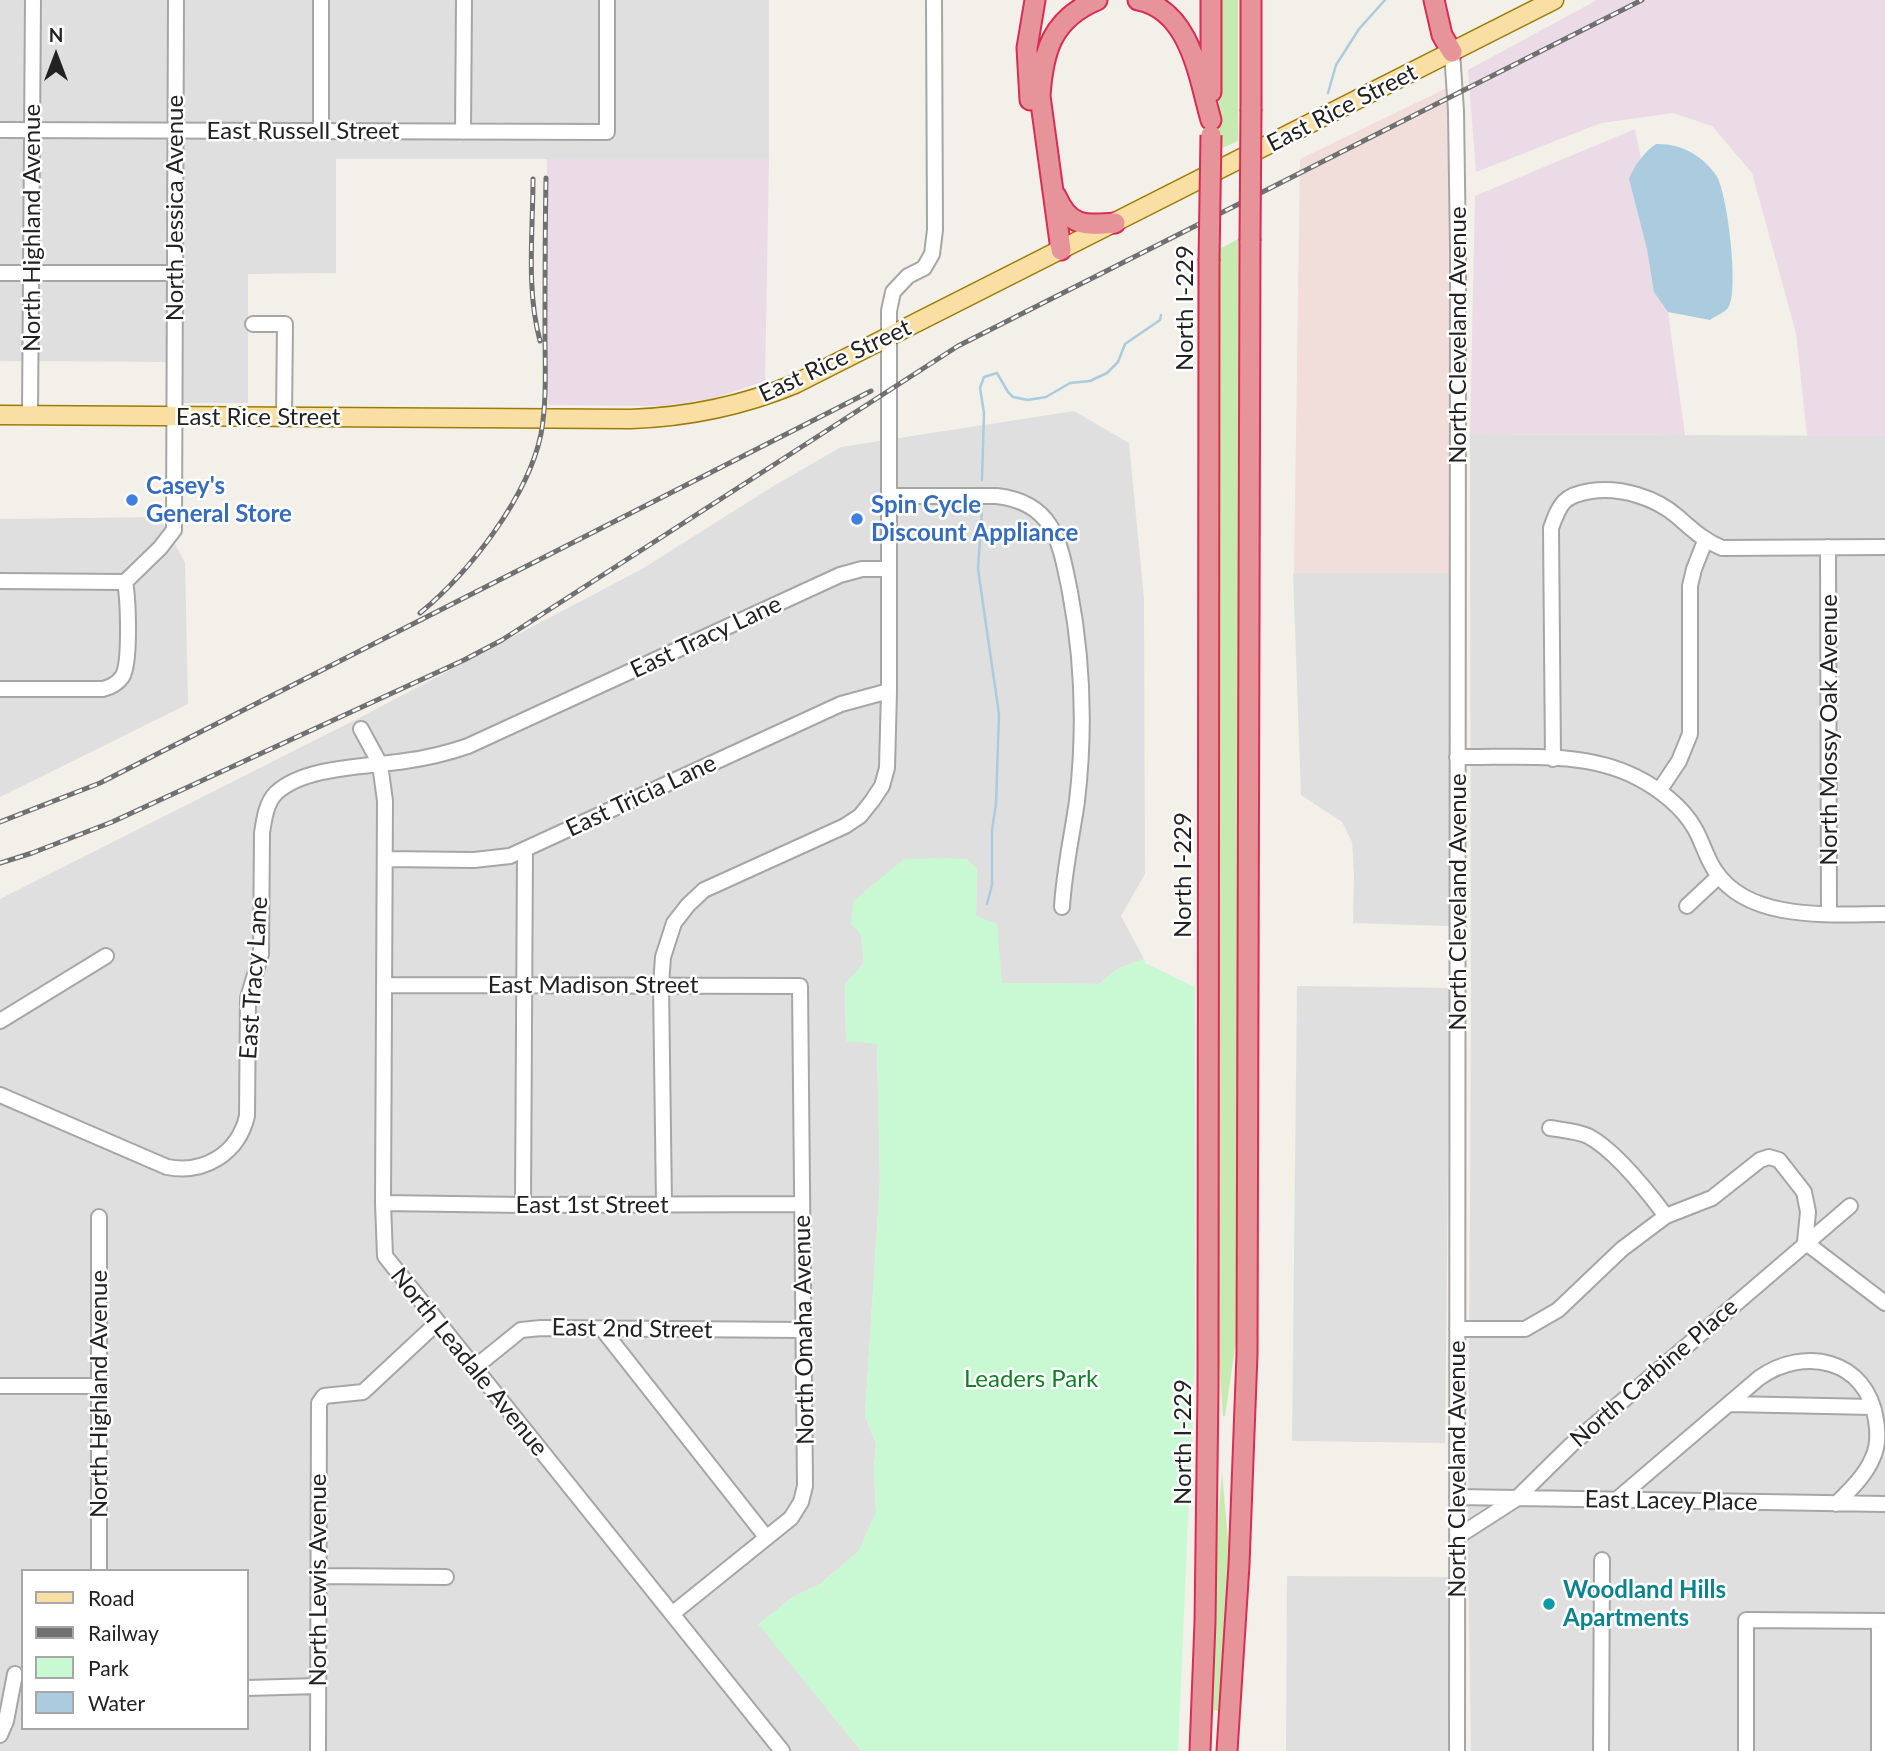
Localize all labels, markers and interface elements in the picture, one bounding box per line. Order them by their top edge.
north arrow [21,21,91,91]
text: N [49,23,63,46]
street label: East Rice Street [1262,58,1422,158]
street label: North Jessica Avenue [161,95,189,321]
street label: North Highland Avenue [18,104,46,352]
street label: East Russell Street [207,117,399,145]
street label: North Cleveland Avenue [1444,206,1472,464]
street label: North I-229 [1171,245,1199,371]
street label: East Rice Street [754,313,916,409]
street label: East Rice Street [176,403,340,431]
place label: Casey's General Store [146,472,292,528]
place label: Spin Cycle Discount Appliance [871,491,1078,547]
marker: Casey's General Store [124,492,140,508]
marker: Spin Cycle Discount Appliance [849,511,865,527]
street label: East Tracy Lane [626,589,786,685]
street label: North Mossy Oak Avenue [1815,594,1843,866]
street label: East Tricia Lane [561,749,721,843]
street label: North Cleveland Avenue [1444,773,1472,1031]
street label: North I-229 [1169,812,1197,938]
street label: East Tracy Lane [234,896,274,1060]
street label: East Madison Street [488,971,698,999]
street label: East 1st Street [515,1191,669,1219]
street label: North Omaha Avenue [788,1215,820,1445]
street label: North Leadale Avenue [384,1262,554,1462]
street label: North Highland Avenue [85,1270,113,1518]
street label: North Carbine Place [1564,1292,1744,1454]
street label: East 2nd Street [551,1313,713,1345]
street label: North Cleveland Avenue [1443,1340,1471,1598]
park label: Leaders Park [964,1365,1098,1393]
street label: North I-229 [1169,1379,1197,1505]
street label: North Lewis Avenue [304,1473,332,1687]
street label: East Lacey Place [1584,1485,1758,1517]
legend [21,1569,248,1730]
place label: Woodland Hills Apartments [1563,1576,1726,1632]
text: Road [88,1585,135,1610]
marker: Woodland Hills Apartments [1541,1596,1557,1612]
text: Railway [88,1620,159,1645]
text: Park [88,1655,129,1680]
text: Water [88,1690,145,1715]

